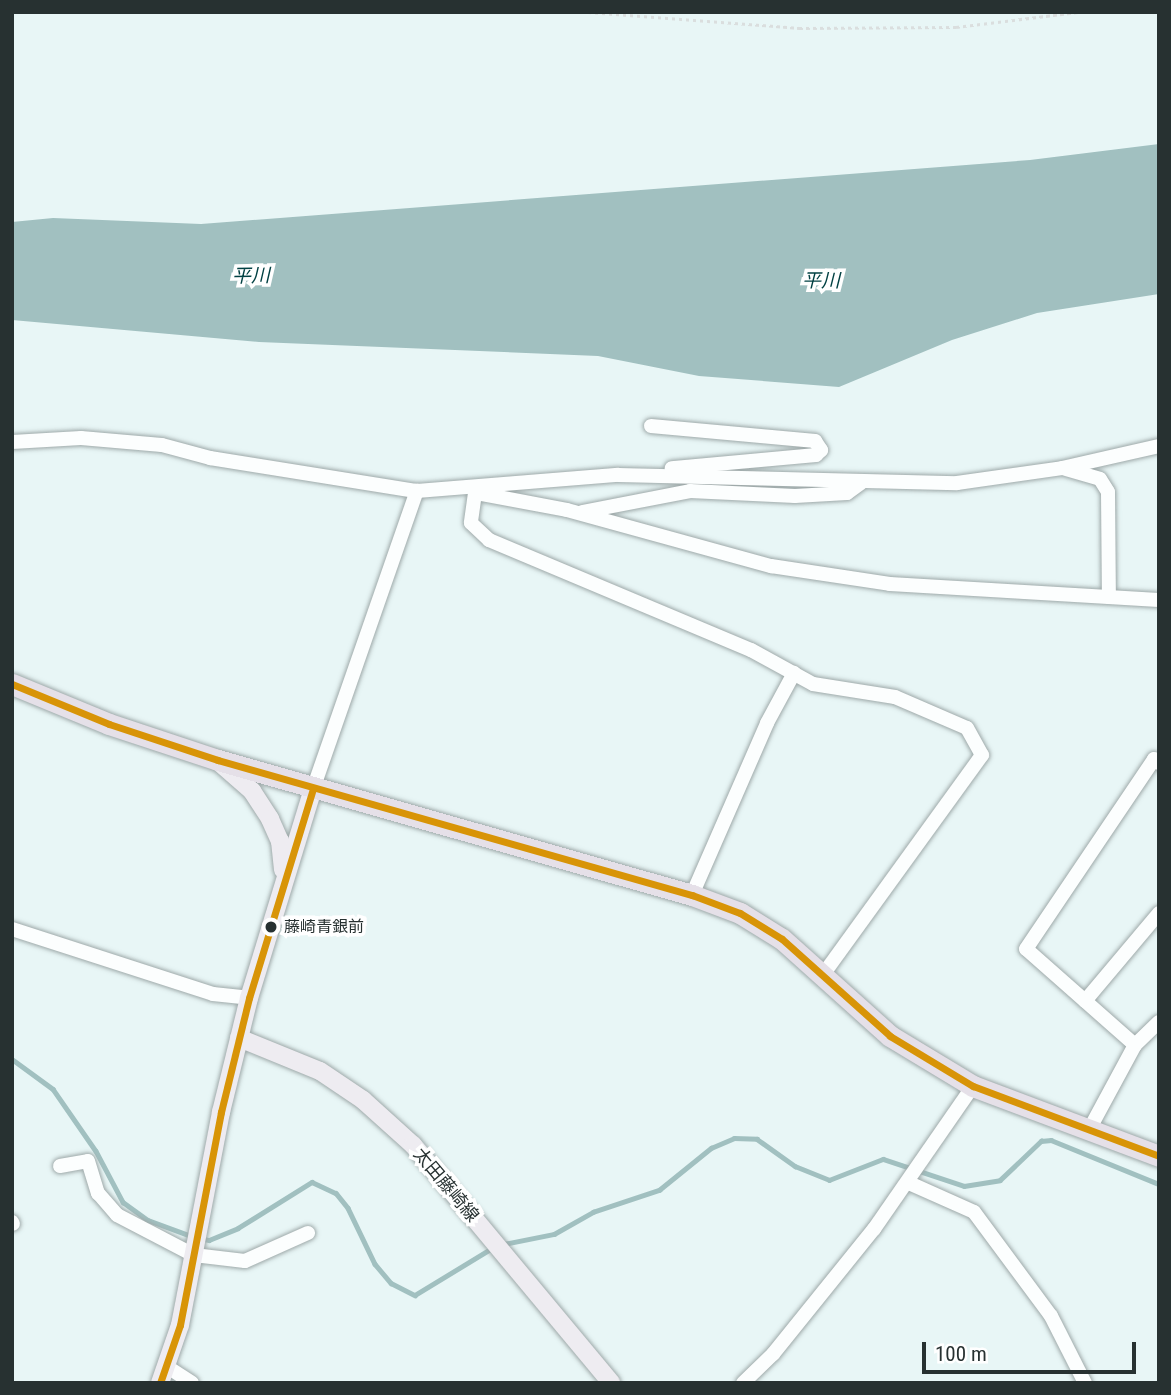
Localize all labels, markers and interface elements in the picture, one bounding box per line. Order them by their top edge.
water label: 平川 [232,264,270,288]
water label: 平川 [802,270,840,292]
place label: 藤崎青銀前 [284,917,364,937]
marker: 藤崎青銀前 [264,920,278,934]
street label: 太田藤崎線 [409,1144,483,1226]
scale bar [926,1328,1140,1372]
text: 100 m [935,1342,987,1366]

